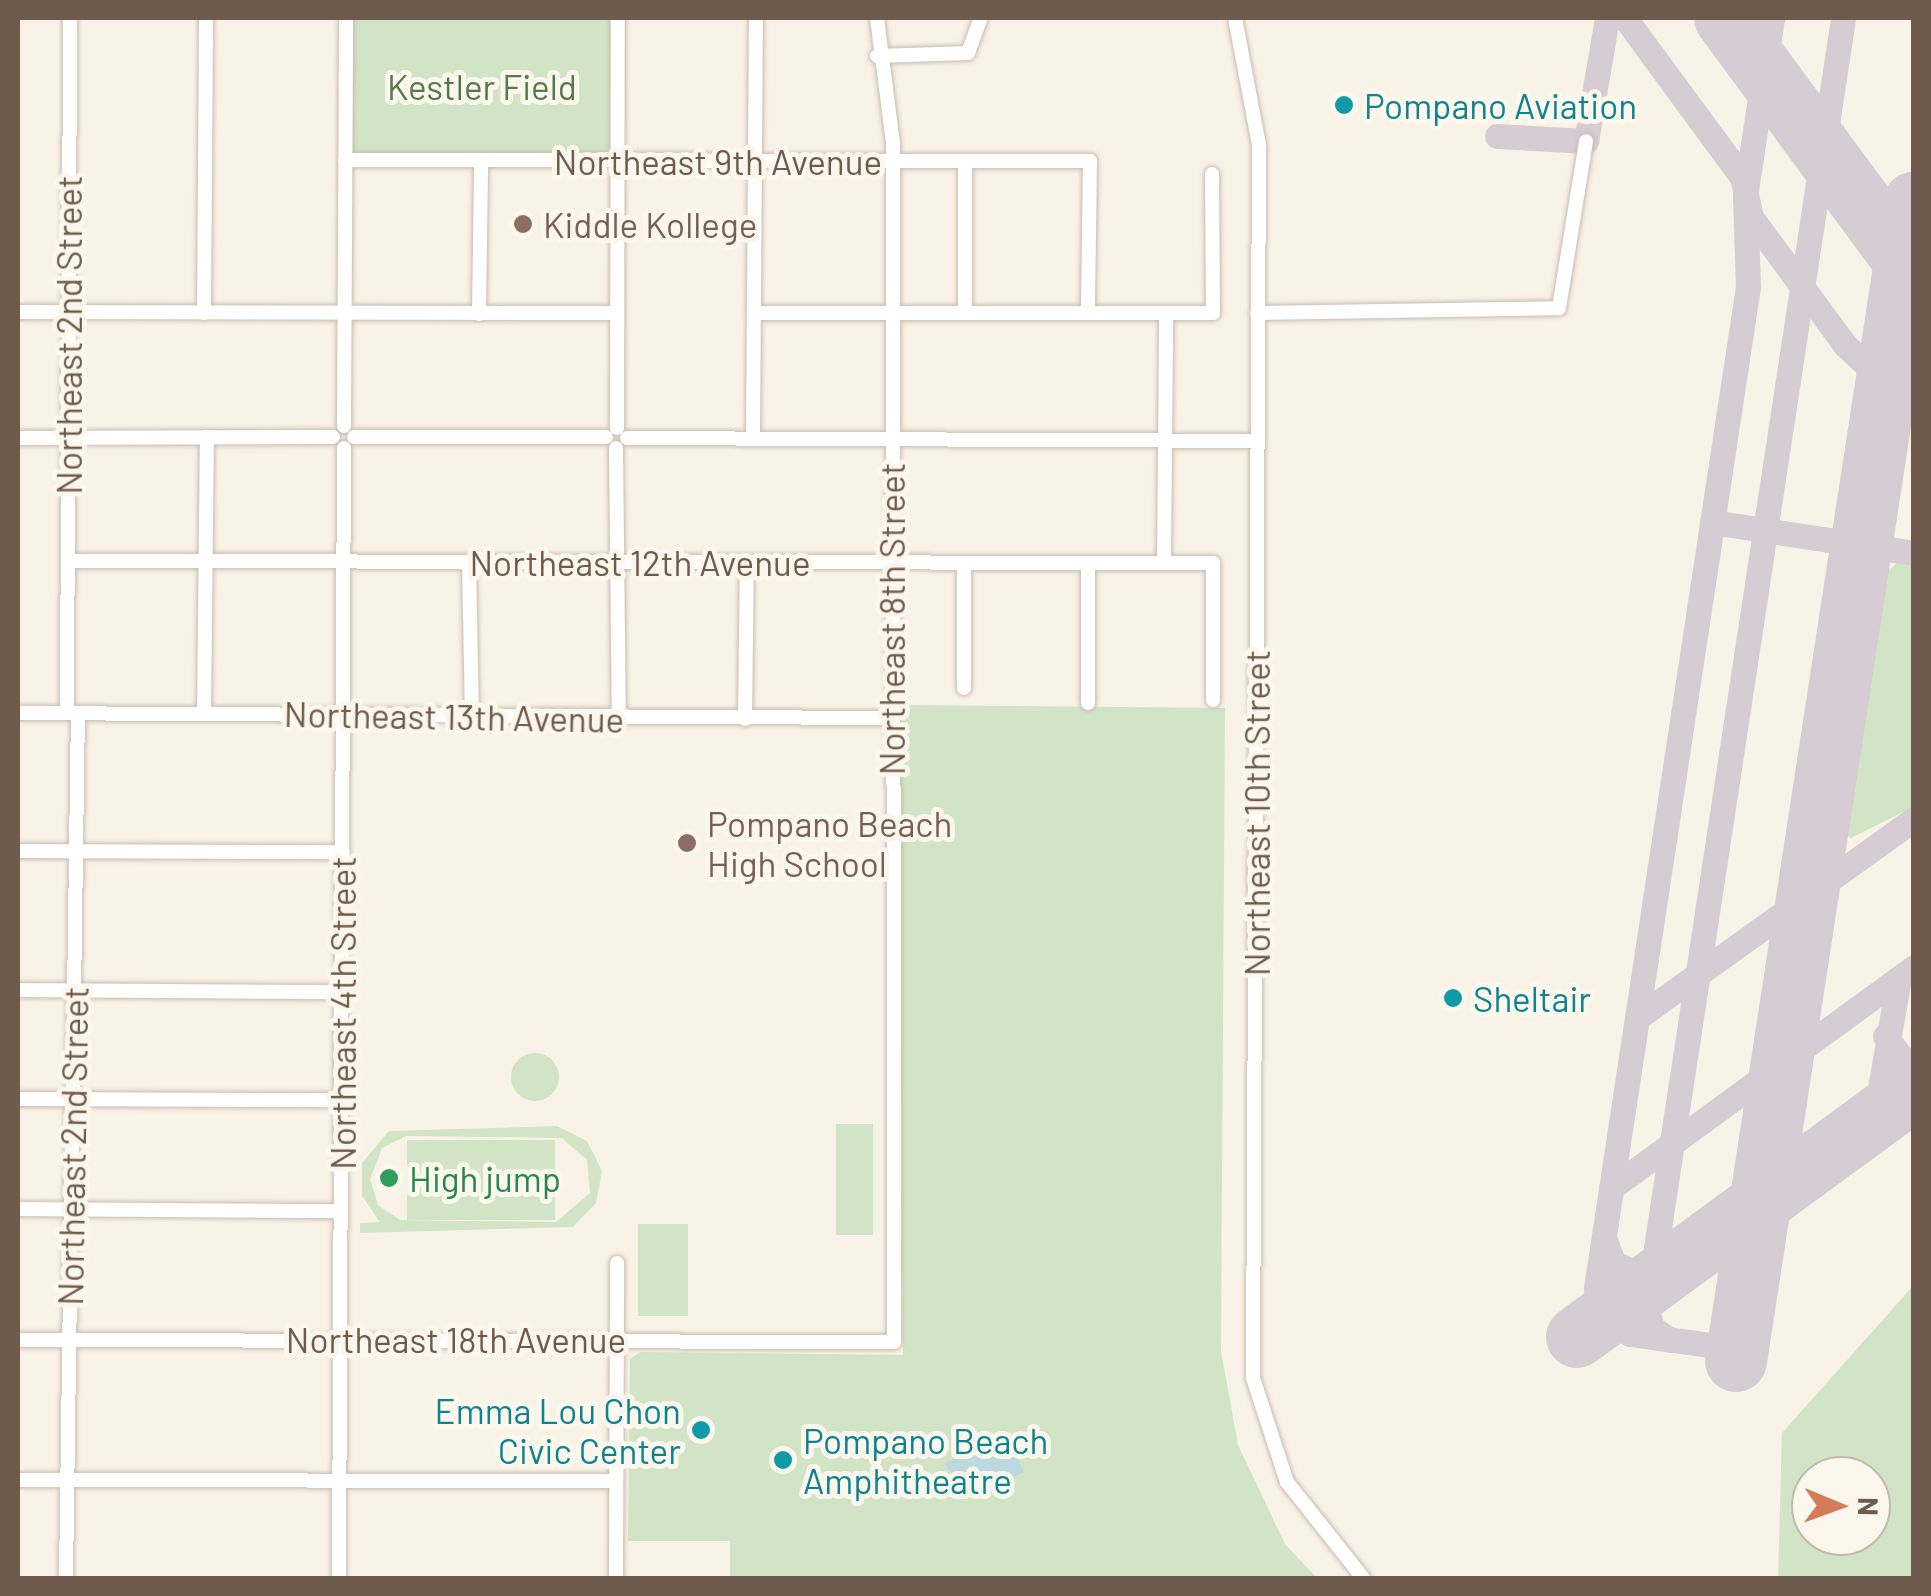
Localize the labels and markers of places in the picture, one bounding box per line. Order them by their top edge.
place label: Pompano Aviation [1364,84,1637,126]
marker: Pompano Aviation [1333,94,1355,116]
place label: Kiddle Kollege [543,203,757,245]
marker: Kiddle Kollege [512,213,534,235]
place label: Pompano Beach High School [707,802,952,884]
marker: Pompano Beach High School [676,832,698,854]
place label: Sheltair [1473,977,1591,1019]
marker: Sheltair [1442,987,1464,1009]
place label: High jump [409,1157,561,1199]
marker: High jump [378,1167,400,1189]
place label: Emma Lou Chon Civic Center [435,1389,681,1471]
marker: Emma Lou Chon Civic Center [690,1419,712,1441]
place label: Pompano Beach Amphitheatre [803,1419,1048,1501]
marker: Pompano Beach Amphitheatre [772,1449,794,1471]

